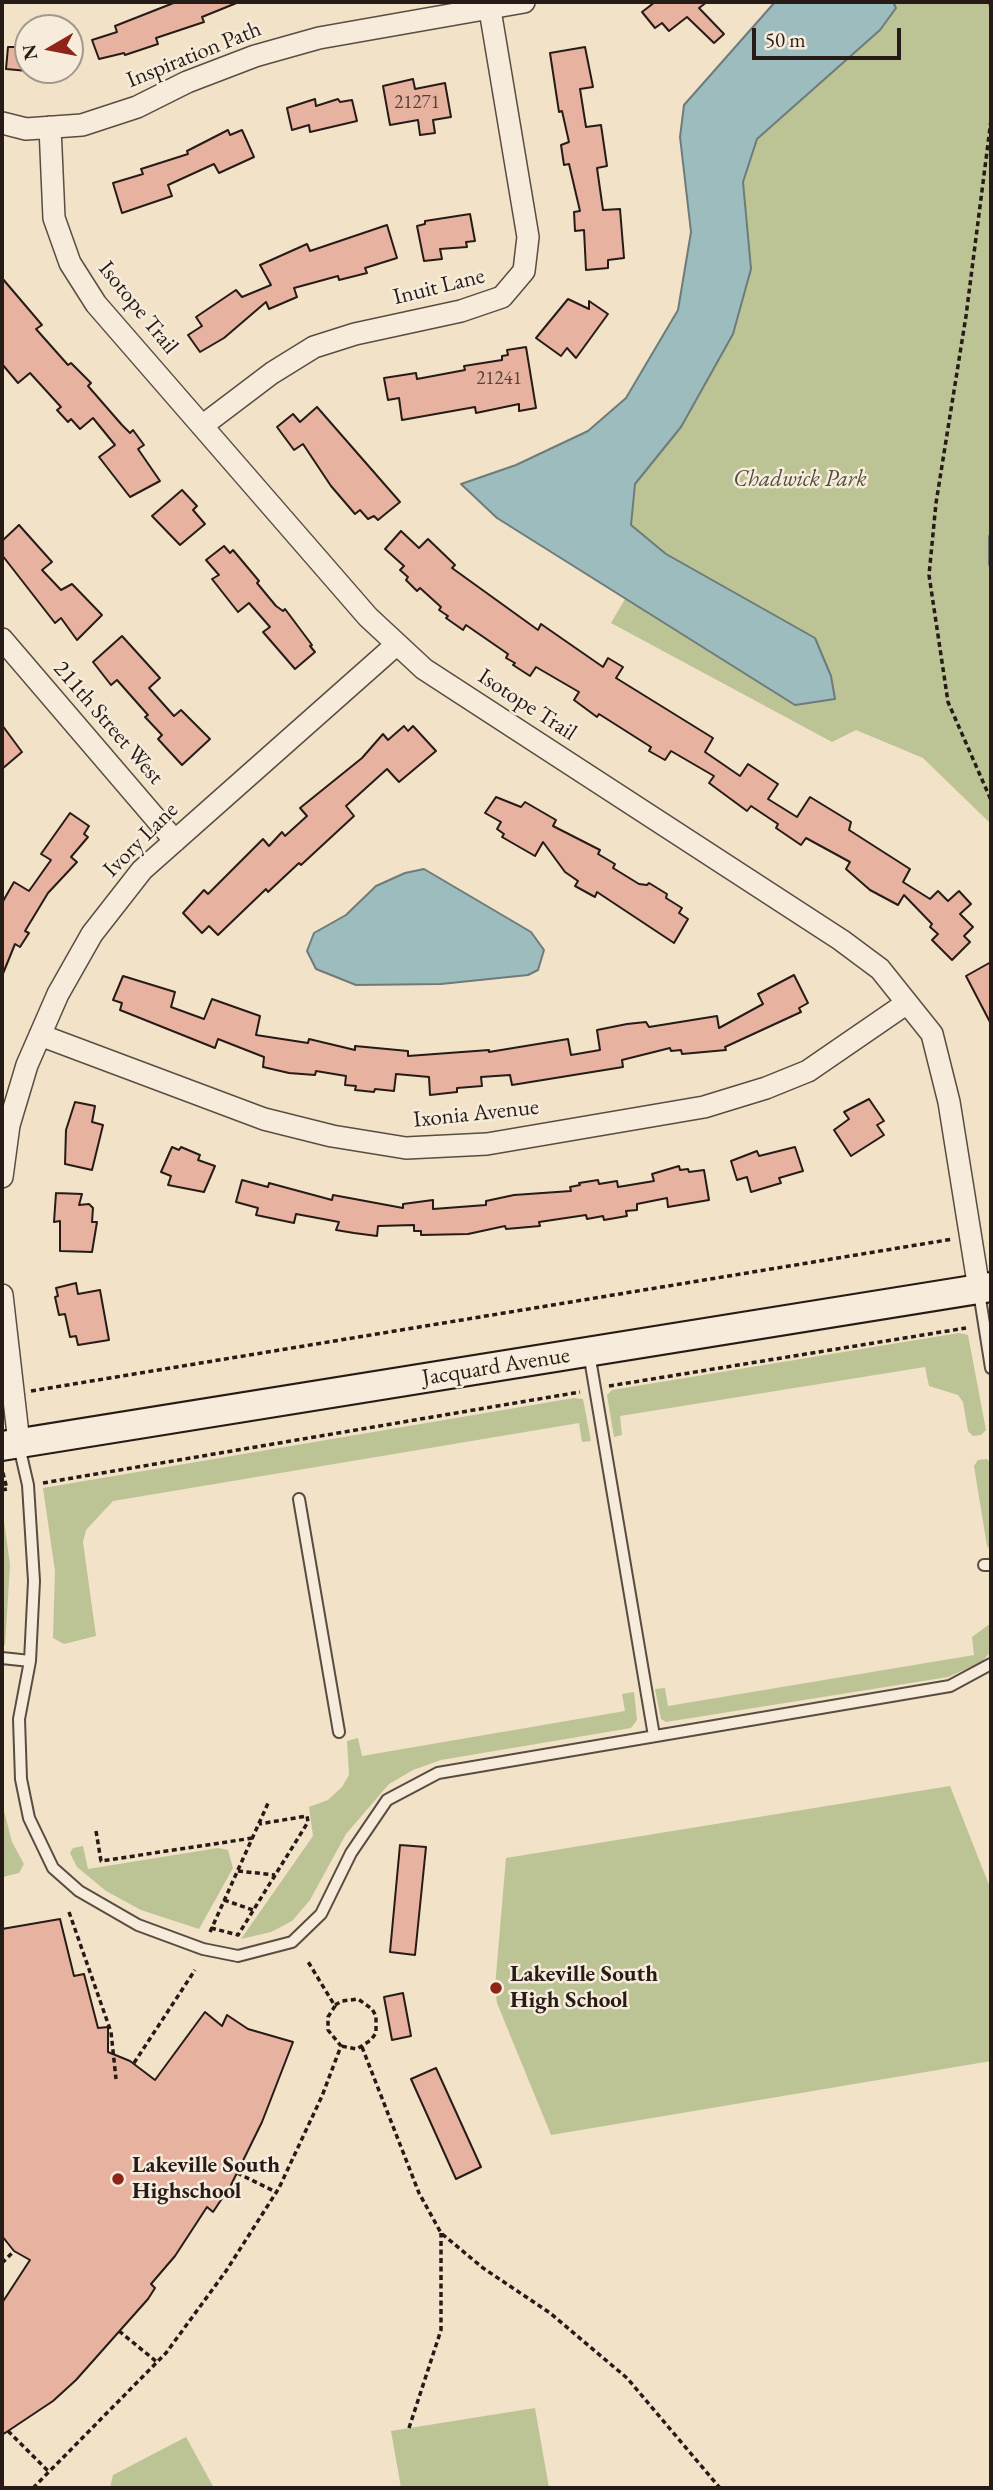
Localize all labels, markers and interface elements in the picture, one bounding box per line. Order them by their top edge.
north arrow [14,14,84,84]
scale bar [755,14,904,58]
street label: Inspiration Path [123,15,265,95]
text: 50 m [765,26,806,53]
text: N [16,43,43,62]
house number: 21271 [394,92,440,114]
street label: Isotope Trail [92,256,184,360]
street label: Inuit Lane [390,262,488,312]
house number: 21241 [476,368,522,390]
park label: Chadwick Park [733,466,867,494]
street label: 211th Street West [47,656,169,790]
street label: Isotope Trail [473,663,581,747]
street label: Ivory Lane [98,797,184,883]
street label: Ixonia Avenue [412,1094,540,1134]
street label: Jacquard Avenue [420,1342,572,1392]
place label: Lakeville South High School [510,1961,658,2015]
marker: Lakeville South High School [488,1980,504,1996]
place label: Lakeville South Highschool [132,2152,280,2206]
marker: Lakeville South Highschool [110,2171,126,2187]

